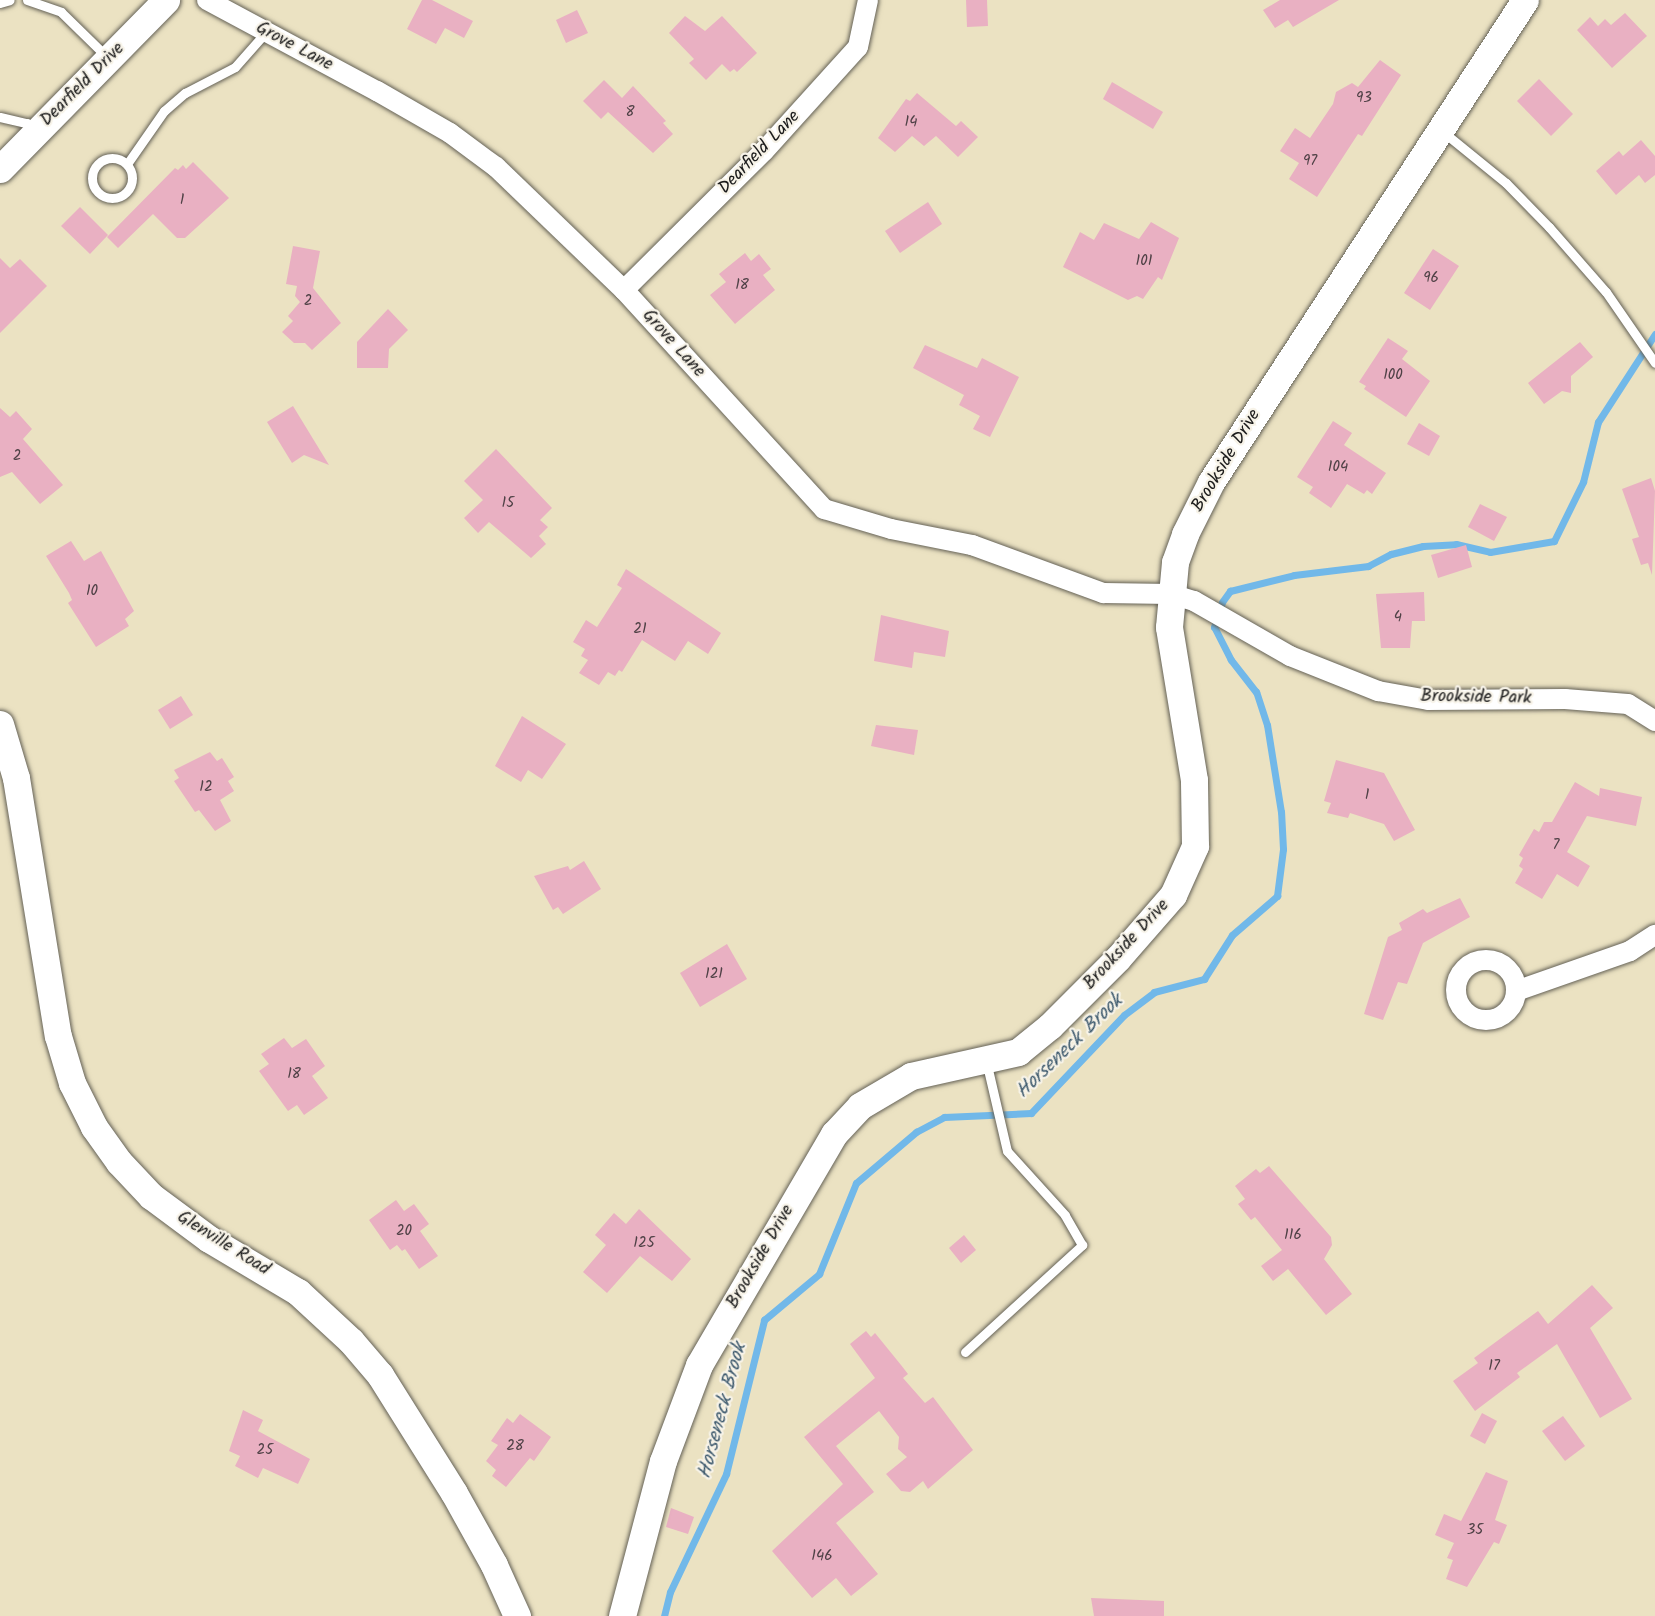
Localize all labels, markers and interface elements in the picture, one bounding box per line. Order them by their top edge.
street label: Grove Lane [252,18,336,76]
street label: Dearfield Drive [37,39,129,131]
house number: 93 [1356,90,1372,108]
house number: 8 [625,104,635,122]
street label: Dearfield Lane [715,107,805,199]
house number: 14 [905,114,917,132]
house number: 97 [1303,153,1317,171]
house number: 1 [180,192,184,210]
house number: 101 [1136,253,1152,271]
house number: 96 [1423,270,1439,288]
house number: 18 [735,277,749,295]
house number: 2 [304,293,312,311]
street label: Grove Lane [637,306,709,382]
house number: 100 [1383,367,1403,385]
street label: Brookside Drive [1188,406,1266,516]
house number: 2 [13,448,21,466]
house number: 104 [1328,459,1348,477]
house number: 15 [502,495,514,513]
house number: 10 [86,583,98,601]
house number: 4 [1394,609,1402,627]
house number: 21 [633,621,647,639]
street label: Brookside Park [1420,686,1532,710]
house number: 12 [199,779,213,797]
house number: 1 [1365,787,1369,805]
house number: 7 [1553,837,1559,855]
street label: Brookside Drive [1080,895,1174,995]
house number: 121 [705,966,723,984]
water label: Horseneck Brook [1012,990,1128,1104]
house number: 18 [287,1066,301,1084]
street label: Brookside Drive [723,1201,799,1313]
street label: Glenville Road [173,1207,273,1281]
house number: 20 [396,1223,412,1241]
house number: 116 [1284,1227,1302,1245]
house number: 125 [633,1235,655,1253]
water label: Horseneck Brook [693,1341,753,1481]
house number: 17 [1488,1358,1500,1376]
house number: 28 [506,1438,524,1456]
house number: 25 [257,1442,273,1460]
house number: 35 [1467,1522,1483,1540]
house number: 146 [811,1548,833,1566]

